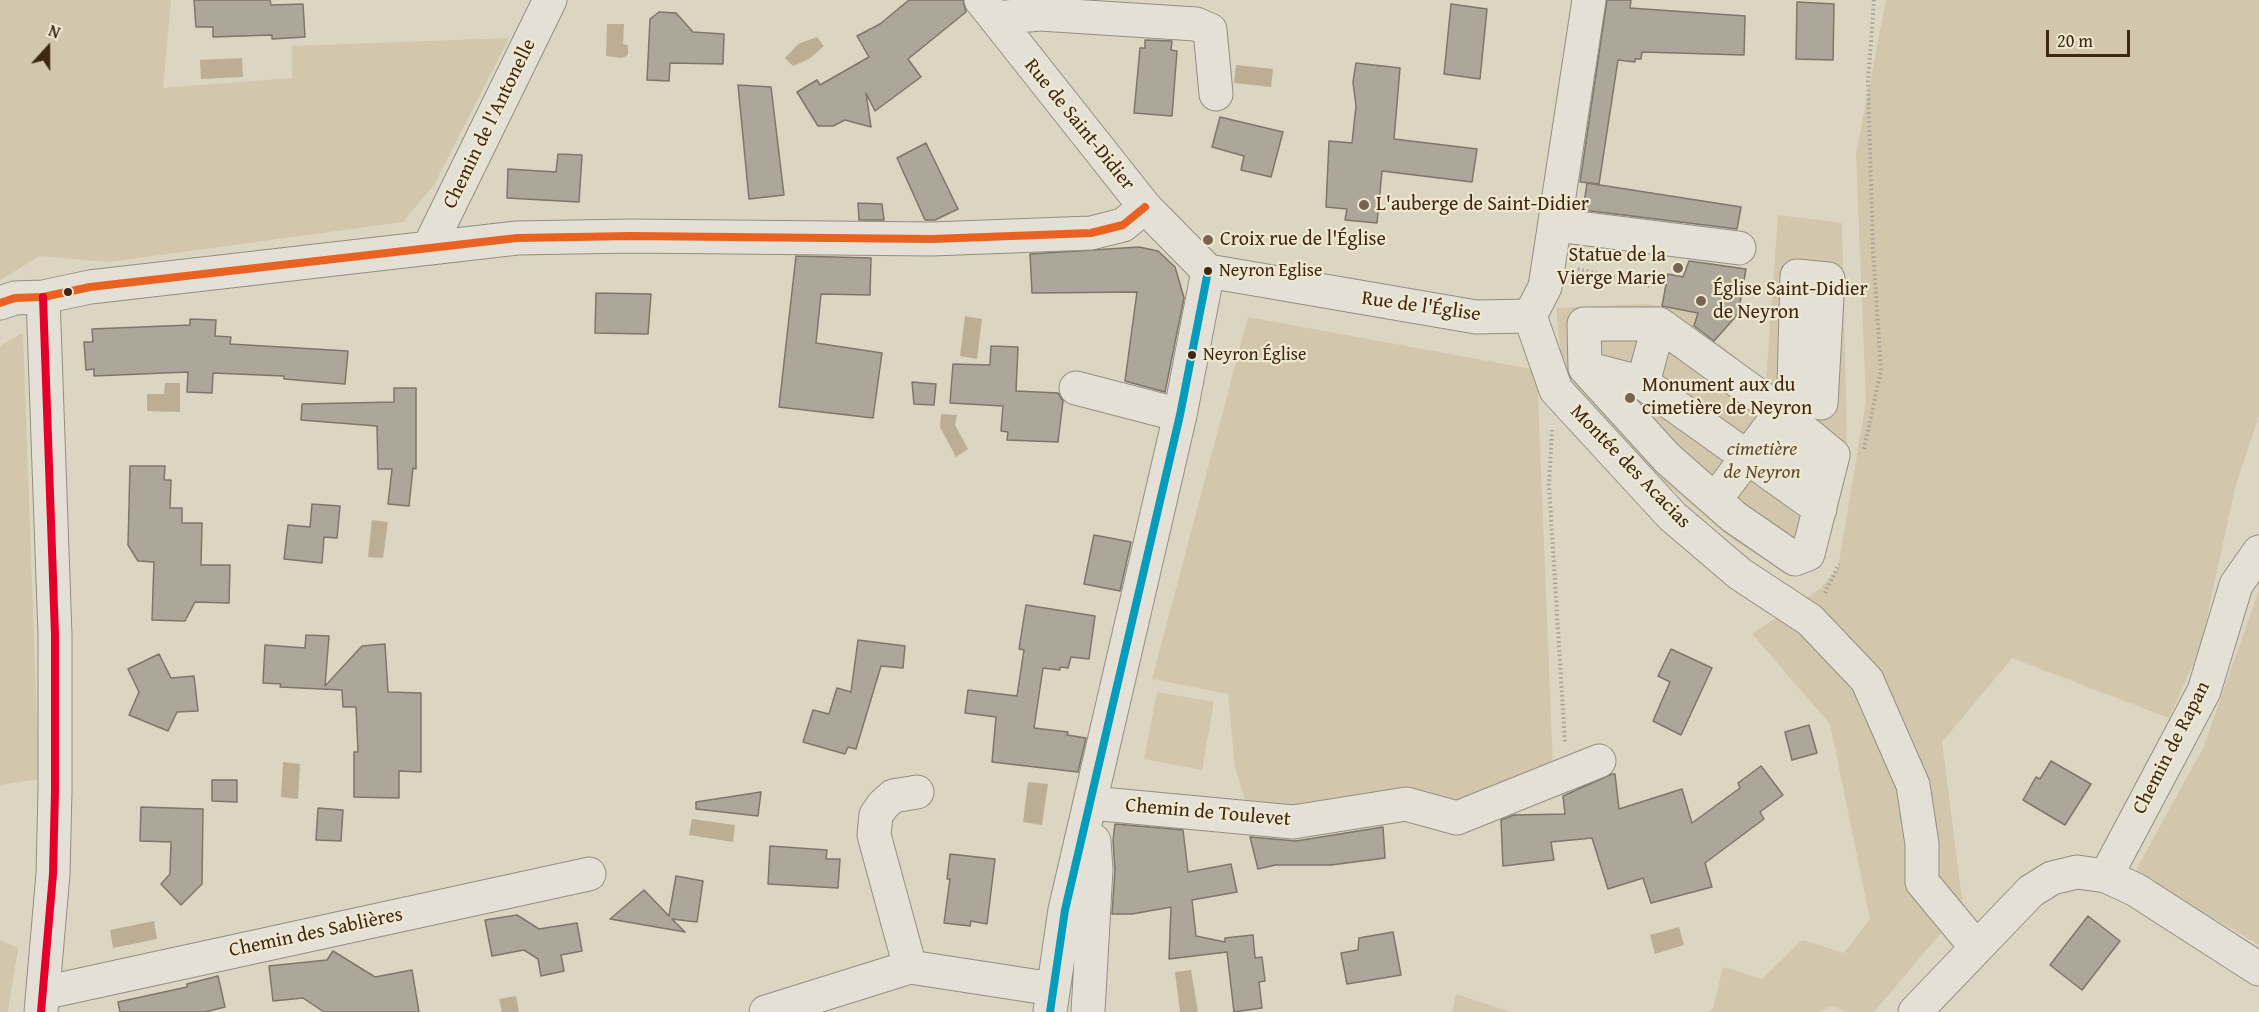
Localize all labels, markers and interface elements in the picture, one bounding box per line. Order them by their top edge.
north arrow [18,18,78,78]
text: N [45,18,64,44]
scale bar [2049,18,2133,56]
text: 20 m [2057,27,2093,54]
street label: Chemin de l'Antonelle [438,35,542,213]
street label: Rue de Saint-Didier [1019,54,1139,196]
place label: L'auberge de Saint-Didier [1376,193,1589,217]
marker: L'auberge de Saint-Didier [1357,198,1371,212]
place label: Croix rue de l'Église [1220,228,1386,252]
marker: Croix rue de l'Église [1201,233,1215,247]
place label: Statue de la Vierge Marie [1557,244,1666,291]
place label: Neyron Eglise [1219,260,1322,282]
marker: Statue de la Vierge Marie [1671,261,1685,275]
marker: Neyron Eglise [1202,265,1214,277]
place label: Église Saint-Didier de Neyron [1713,278,1868,325]
unlabelled marker [62,286,74,298]
street label: Rue de l'Église [1360,287,1482,327]
marker: Église Saint-Didier de Neyron [1694,294,1708,308]
place label: Neyron Église [1203,344,1306,366]
marker: Neyron Église [1186,349,1198,361]
place label: Monument aux du cimetière de Neyron [1642,374,1812,421]
marker: Monument aux du cimetière de Neyron [1623,391,1637,405]
street label: Montée des Acacias [1565,400,1695,534]
park label: cimetière de Neyron [1723,438,1801,485]
street label: Chemin de Rapan [2128,678,2216,818]
street label: Chemin de Toulevet [1124,794,1292,832]
street label: Chemin des Sablières [227,903,405,963]

